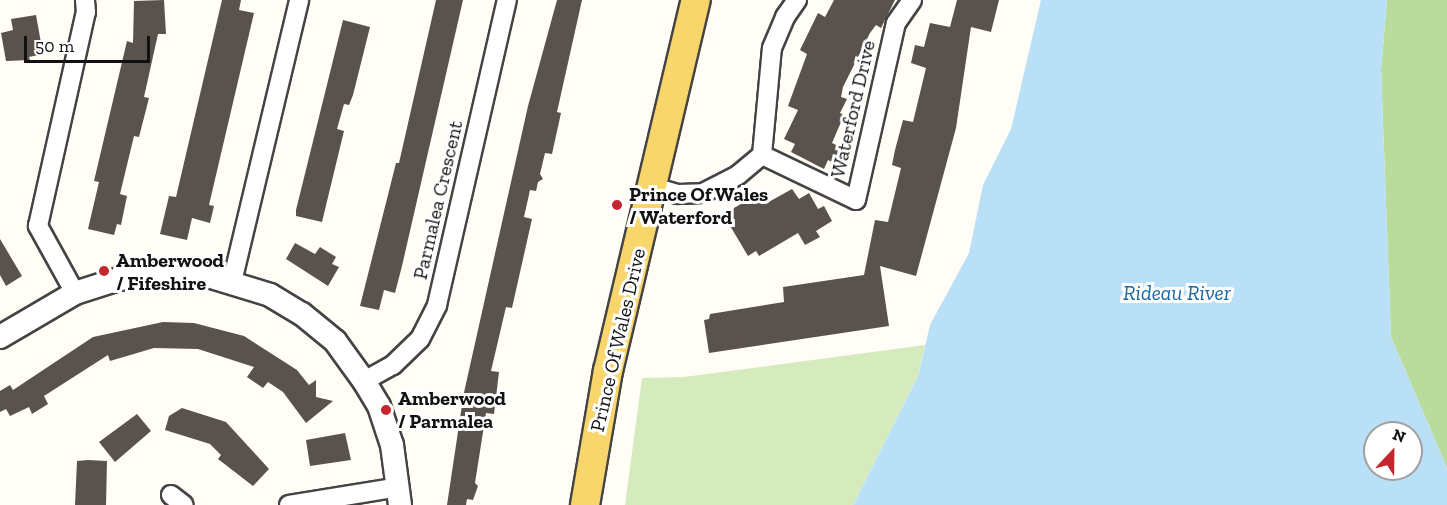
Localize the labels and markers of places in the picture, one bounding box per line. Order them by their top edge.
place label: Prince Of Wales / Waterford [629,182,769,229]
marker: Prince Of Wales / Waterford [610,198,624,212]
place label: Amberwood / Fifeshire [116,248,224,295]
marker: Amberwood / Fifeshire [97,264,111,278]
place label: Amberwood / Parmalea [398,386,506,433]
marker: Amberwood / Parmalea [379,403,393,417]

